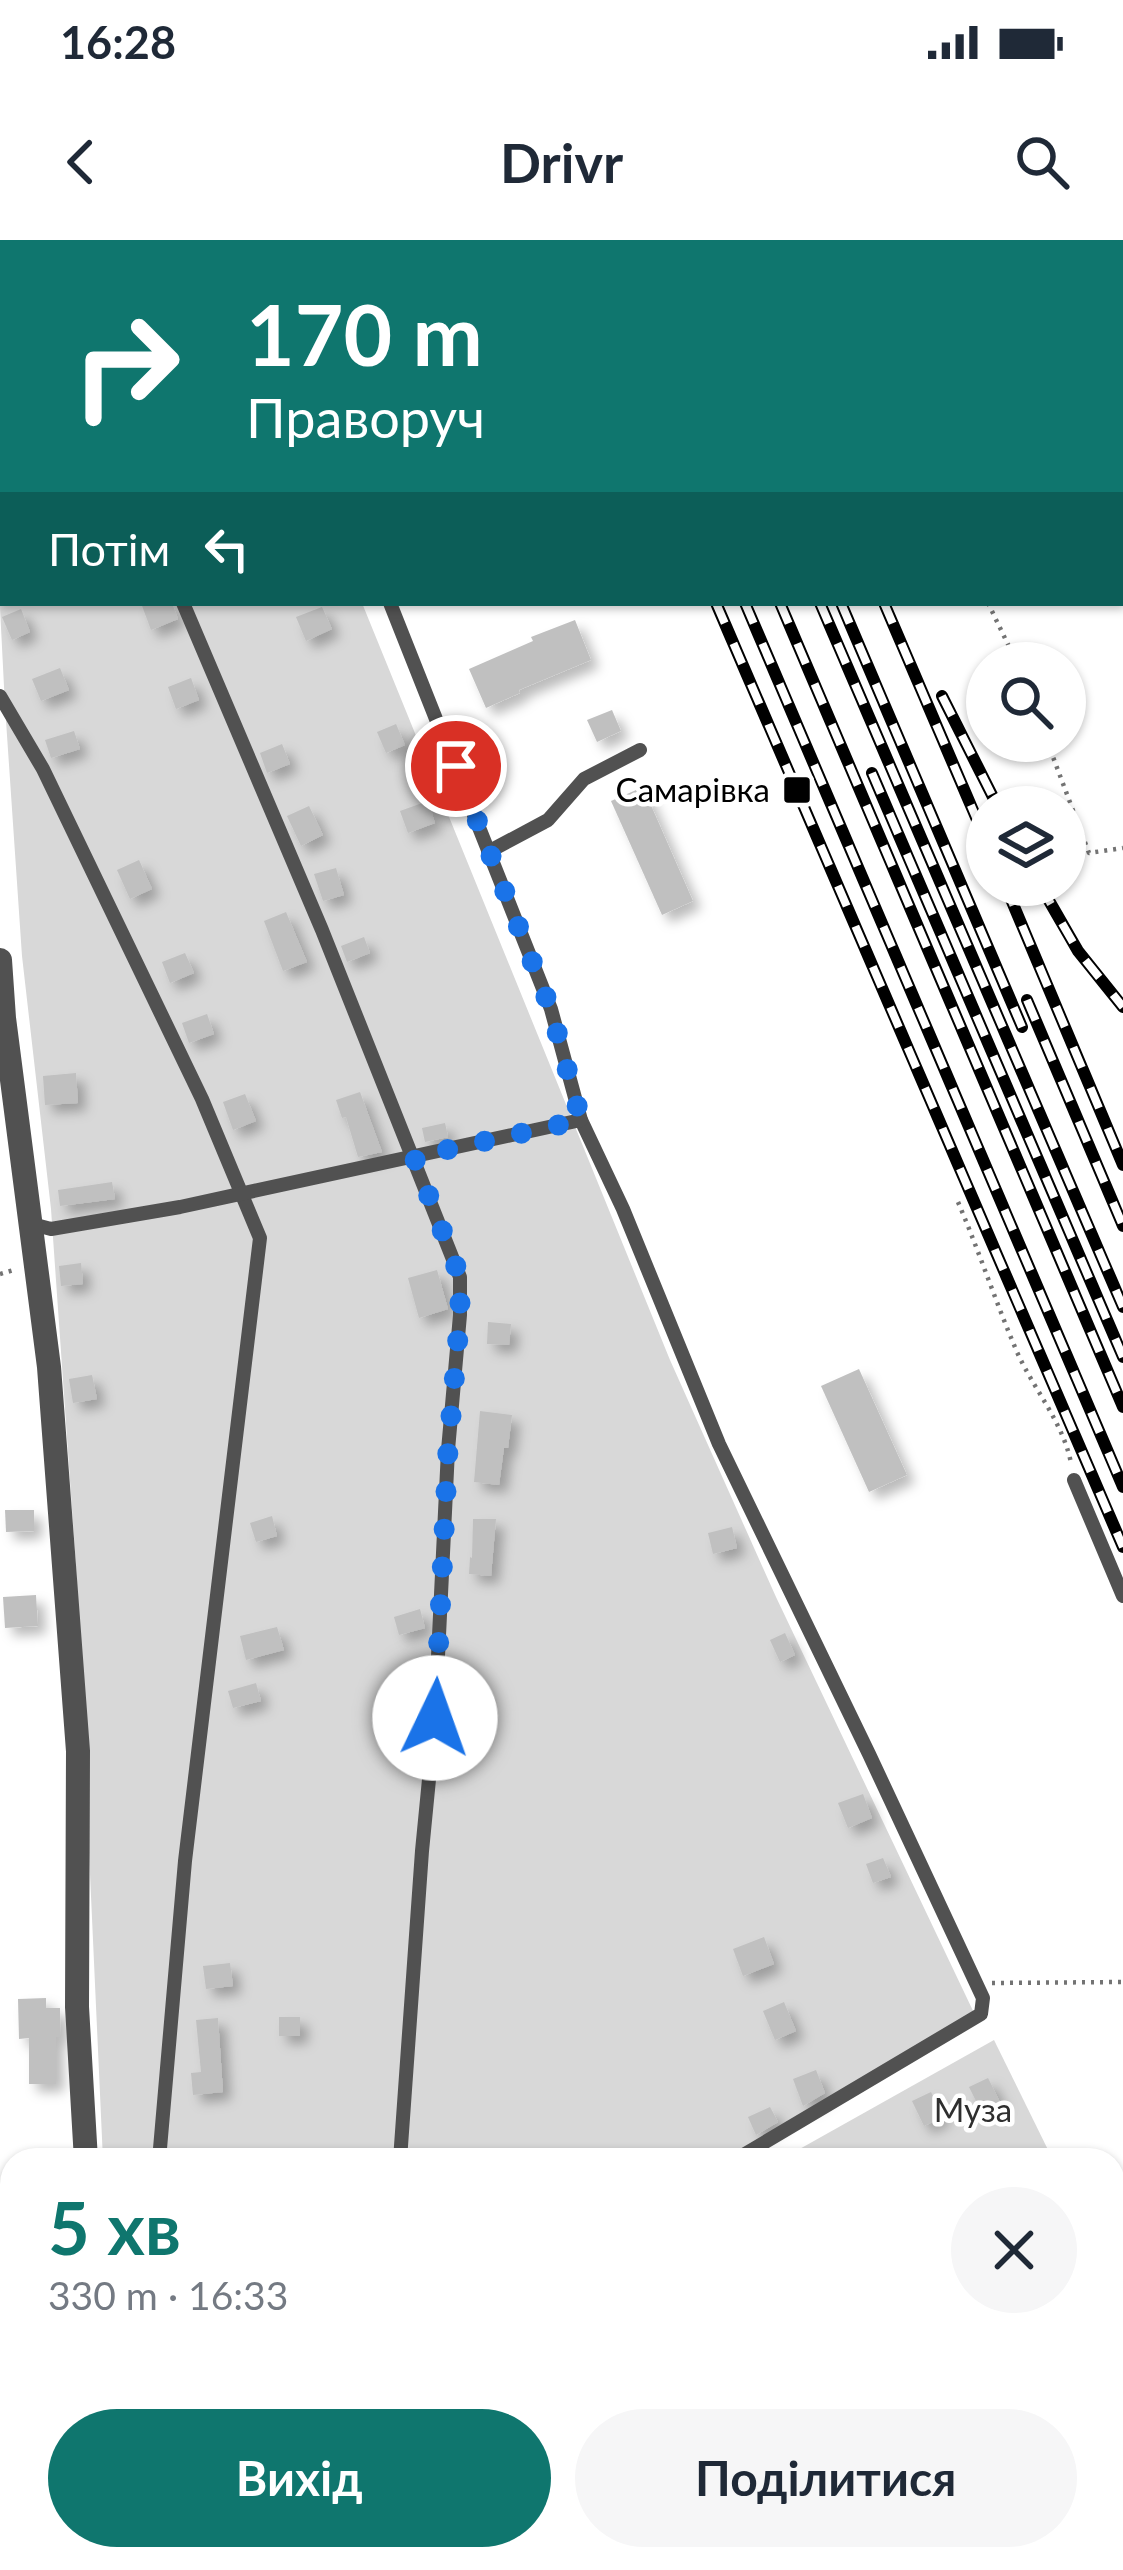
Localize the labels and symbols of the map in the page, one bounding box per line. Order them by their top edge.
pin [405,715,507,817]
place label: Самарівка [616,769,770,809]
marker: Самарівка [781,774,813,806]
position arrow [372,1655,498,1781]
park label: Муза [934,2089,1012,2129]

